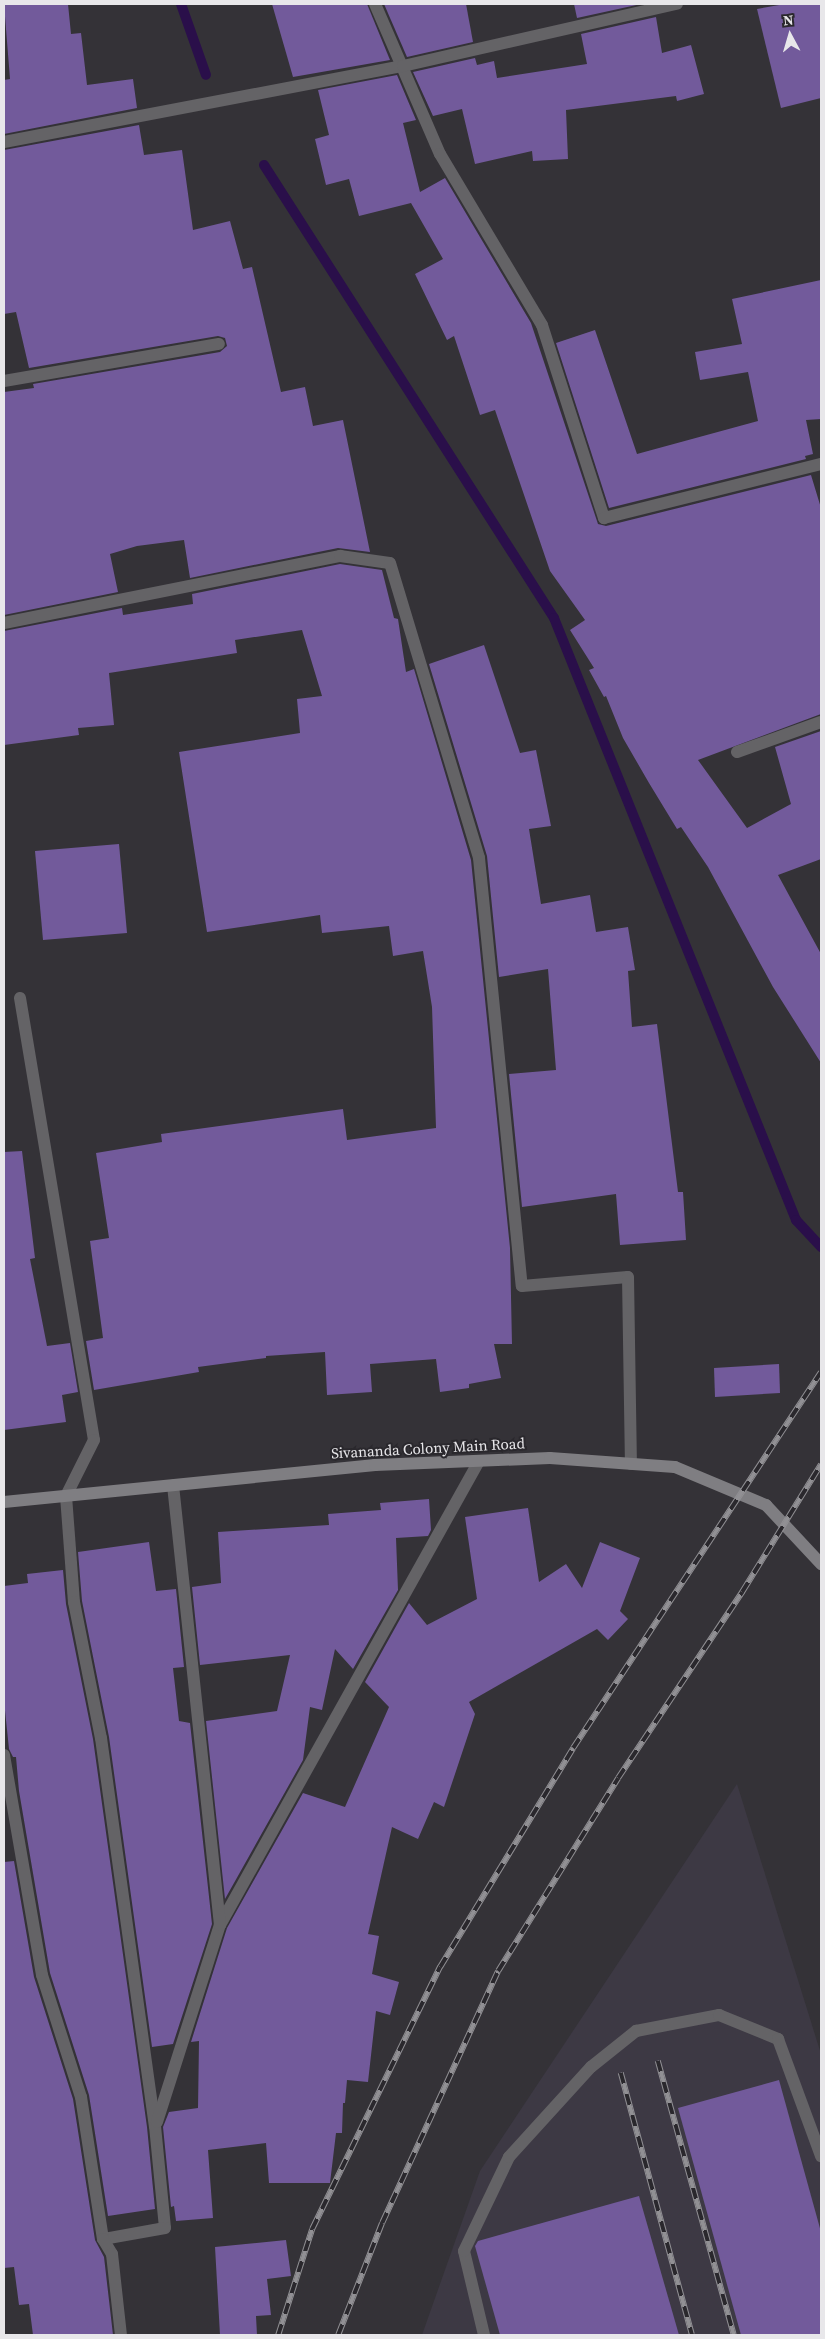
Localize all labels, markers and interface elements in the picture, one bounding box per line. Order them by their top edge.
north arrow [765,10,815,60]
text: N [782,10,795,31]
street label: Sivananda Colony Main Road [331,1434,525,1462]

